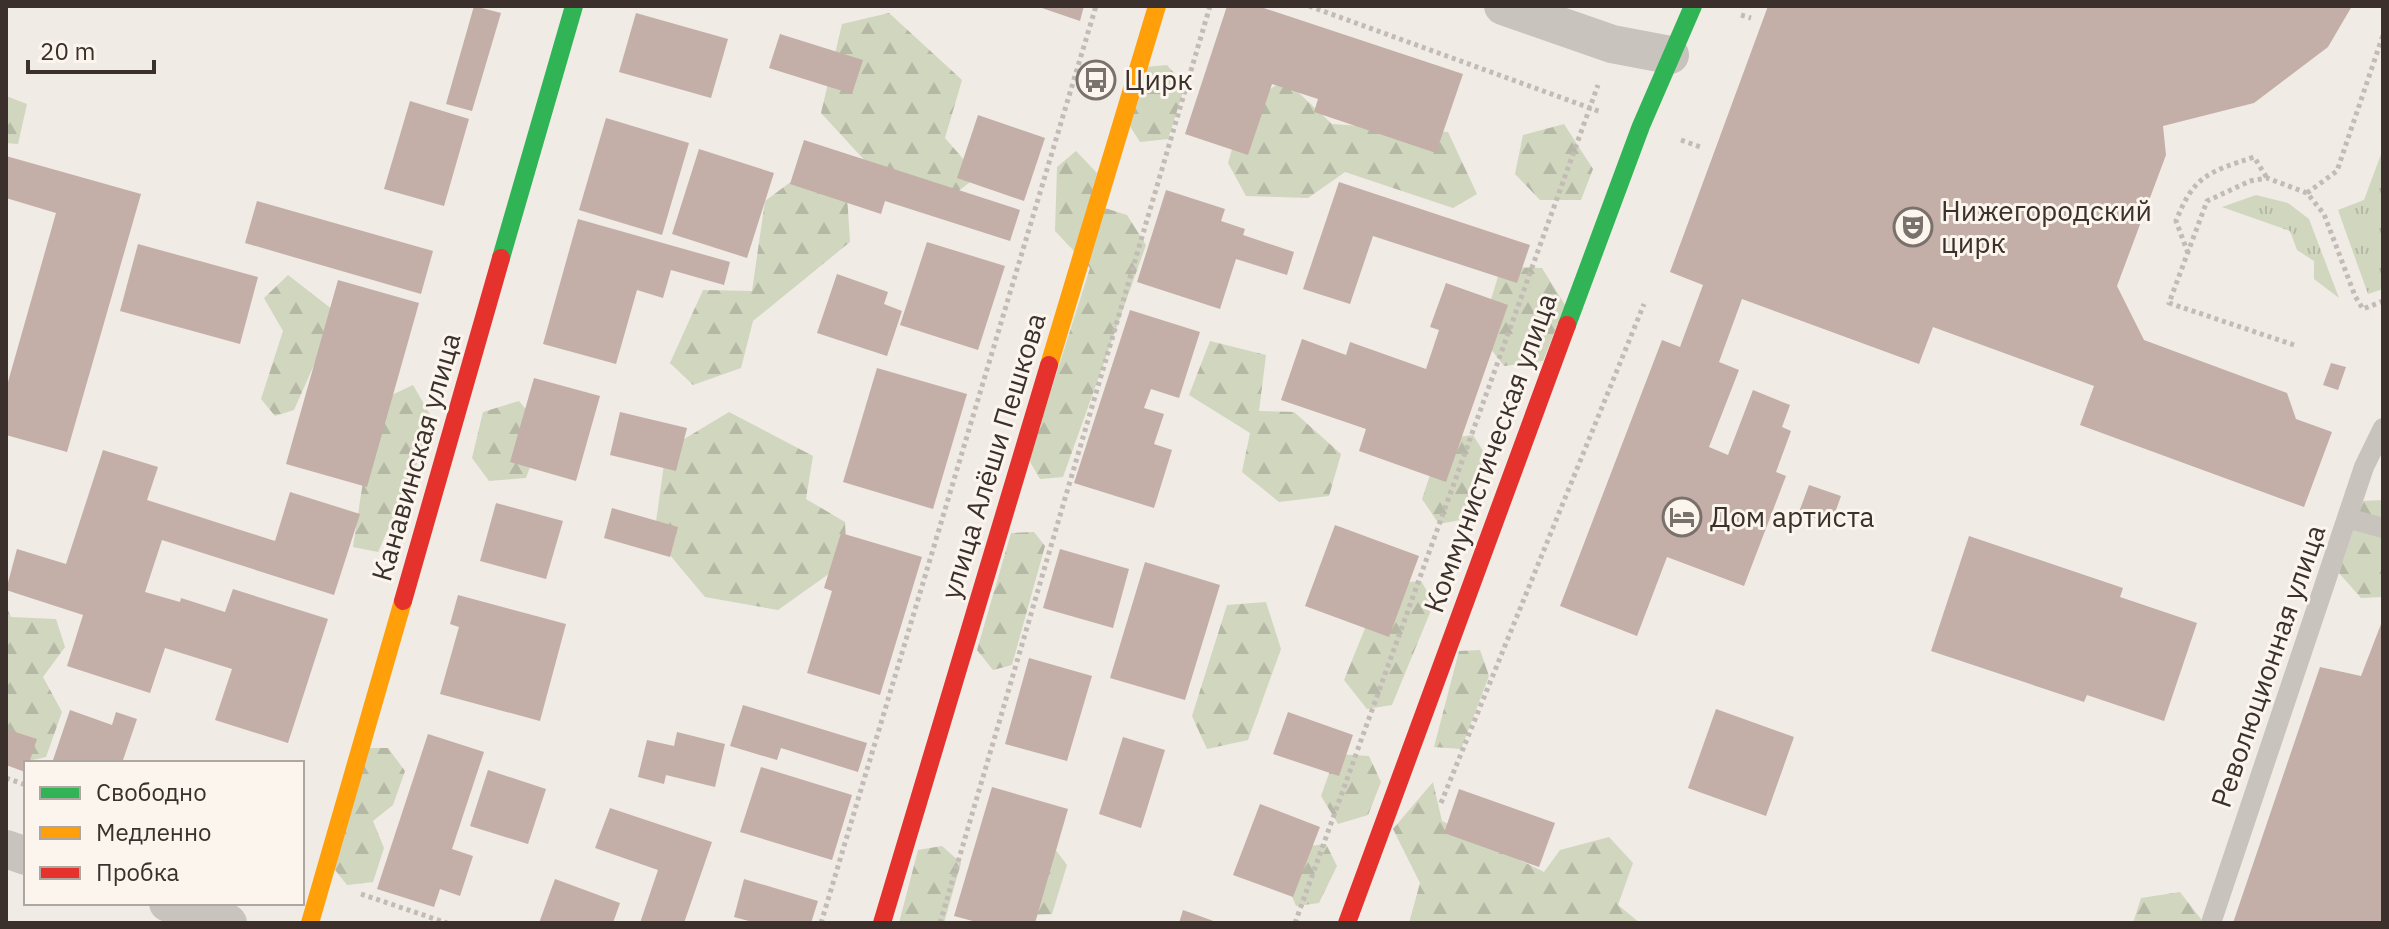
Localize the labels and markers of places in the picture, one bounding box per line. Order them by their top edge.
bus stop icon: Цирк [1075,59,1117,101]
place label: Цирк [1124,61,1193,98]
place label: Нижегородский цирк [1941,192,2152,261]
theatre icon: Нижегородский цирк [1892,206,1934,248]
hotel icon: Дом артиста [1661,496,1703,538]
place label: Дом артиста [1710,498,1875,535]

